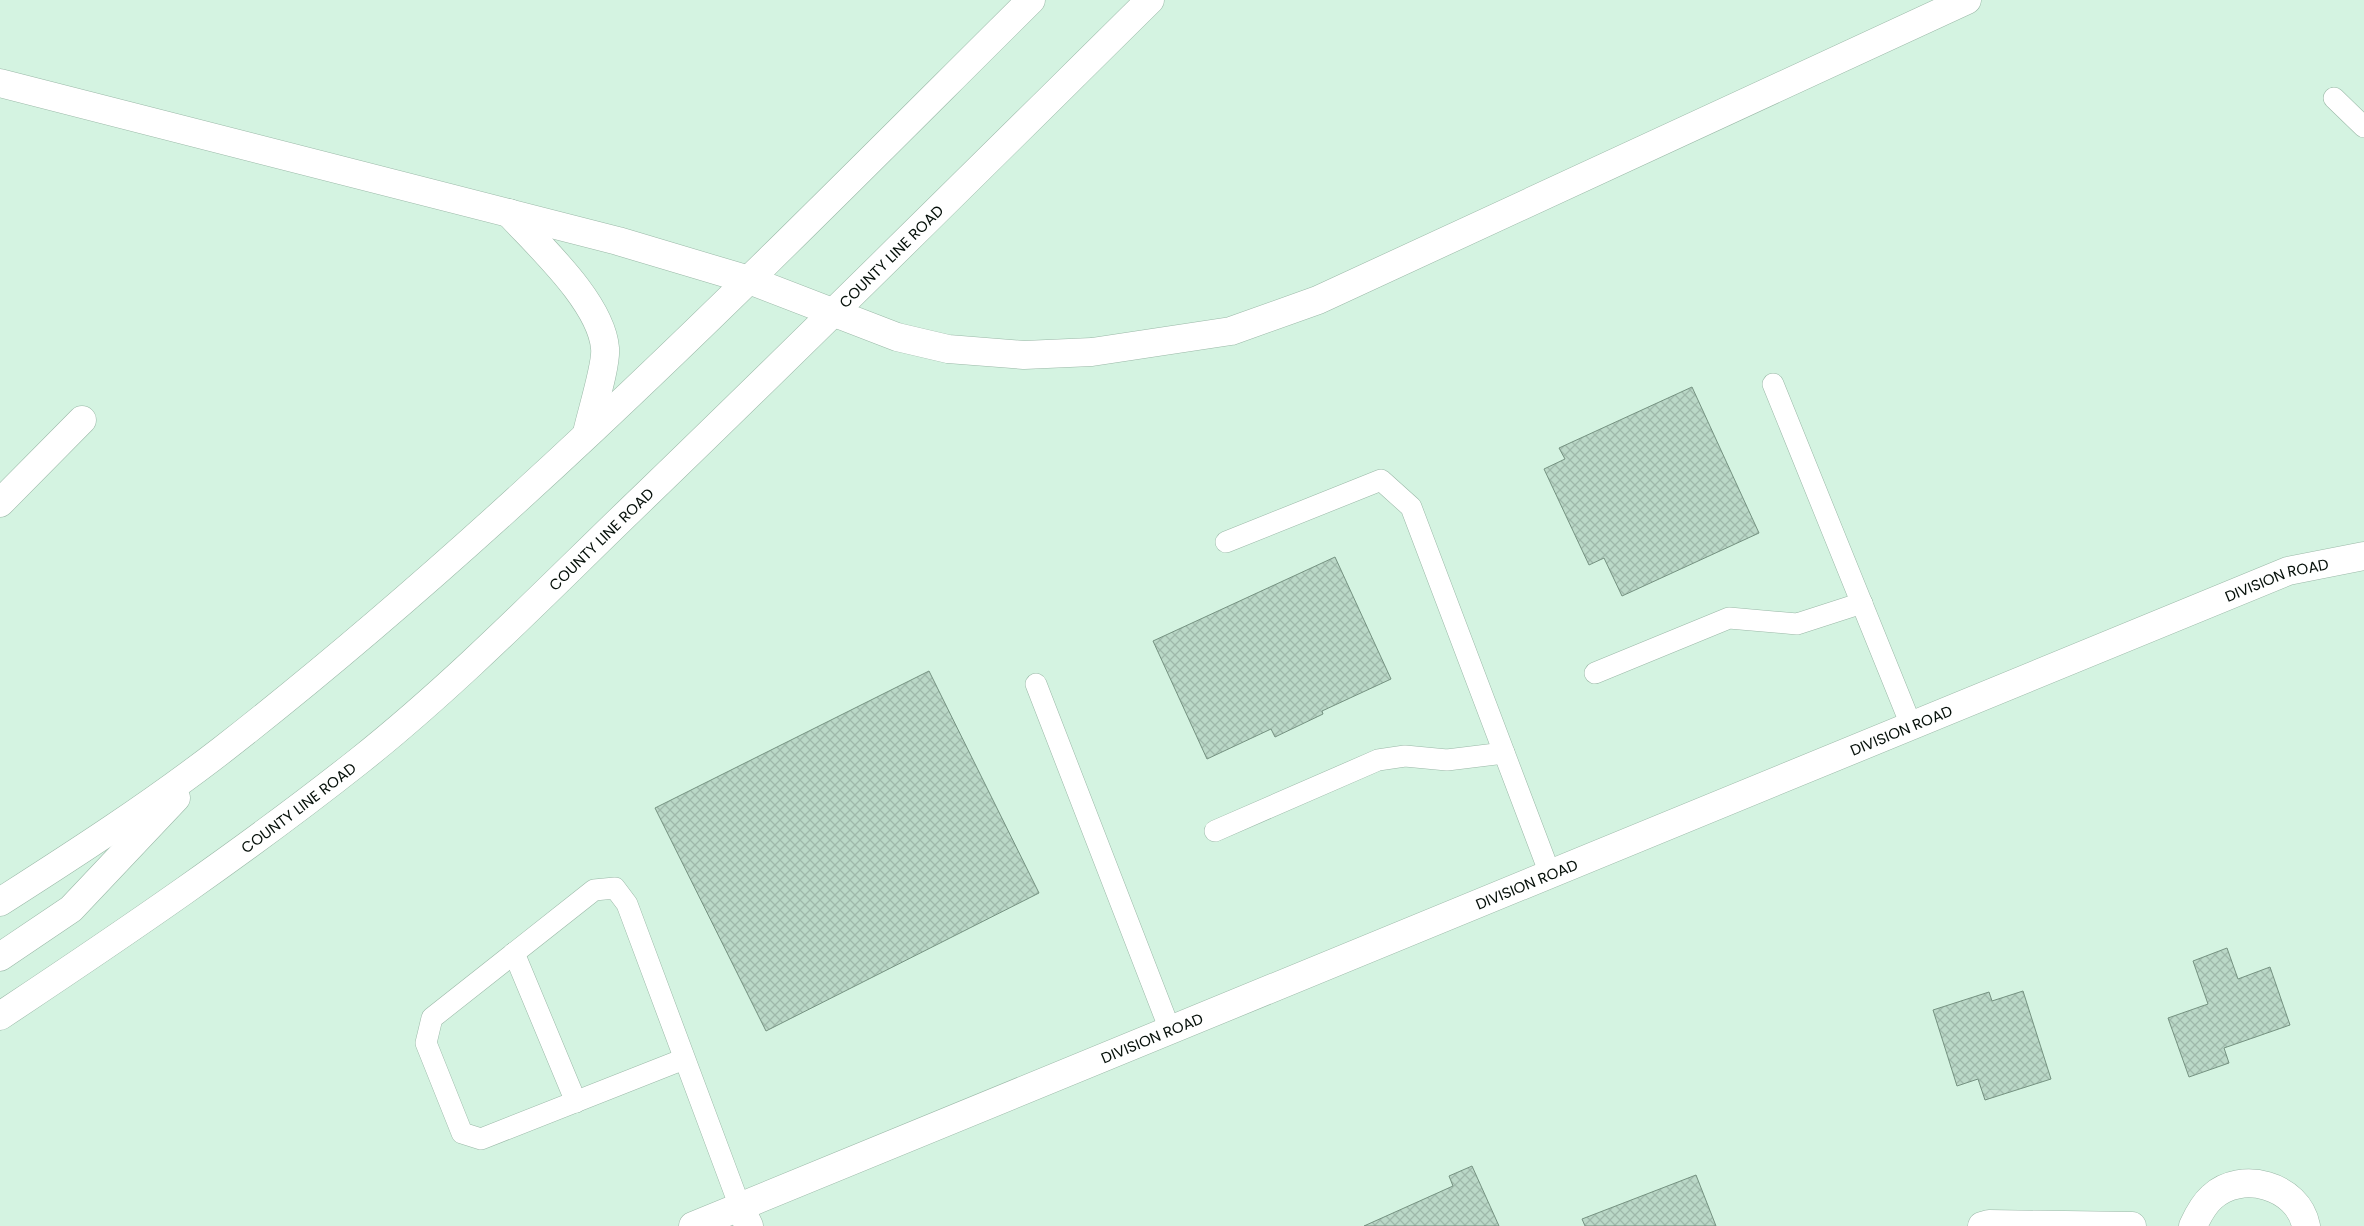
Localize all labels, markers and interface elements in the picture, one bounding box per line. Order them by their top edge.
street label: COUNTY LINE ROAD [834,200,948,312]
street label: COUNTY LINE ROAD [544,483,658,595]
street label: DIVISION ROAD [2221,553,2330,606]
street label: DIVISION ROAD [1847,700,1955,760]
street label: COUNTY LINE ROAD [236,757,360,858]
street label: DIVISION ROAD [1472,853,1581,914]
street label: DIVISION ROAD [1098,1007,1206,1068]

